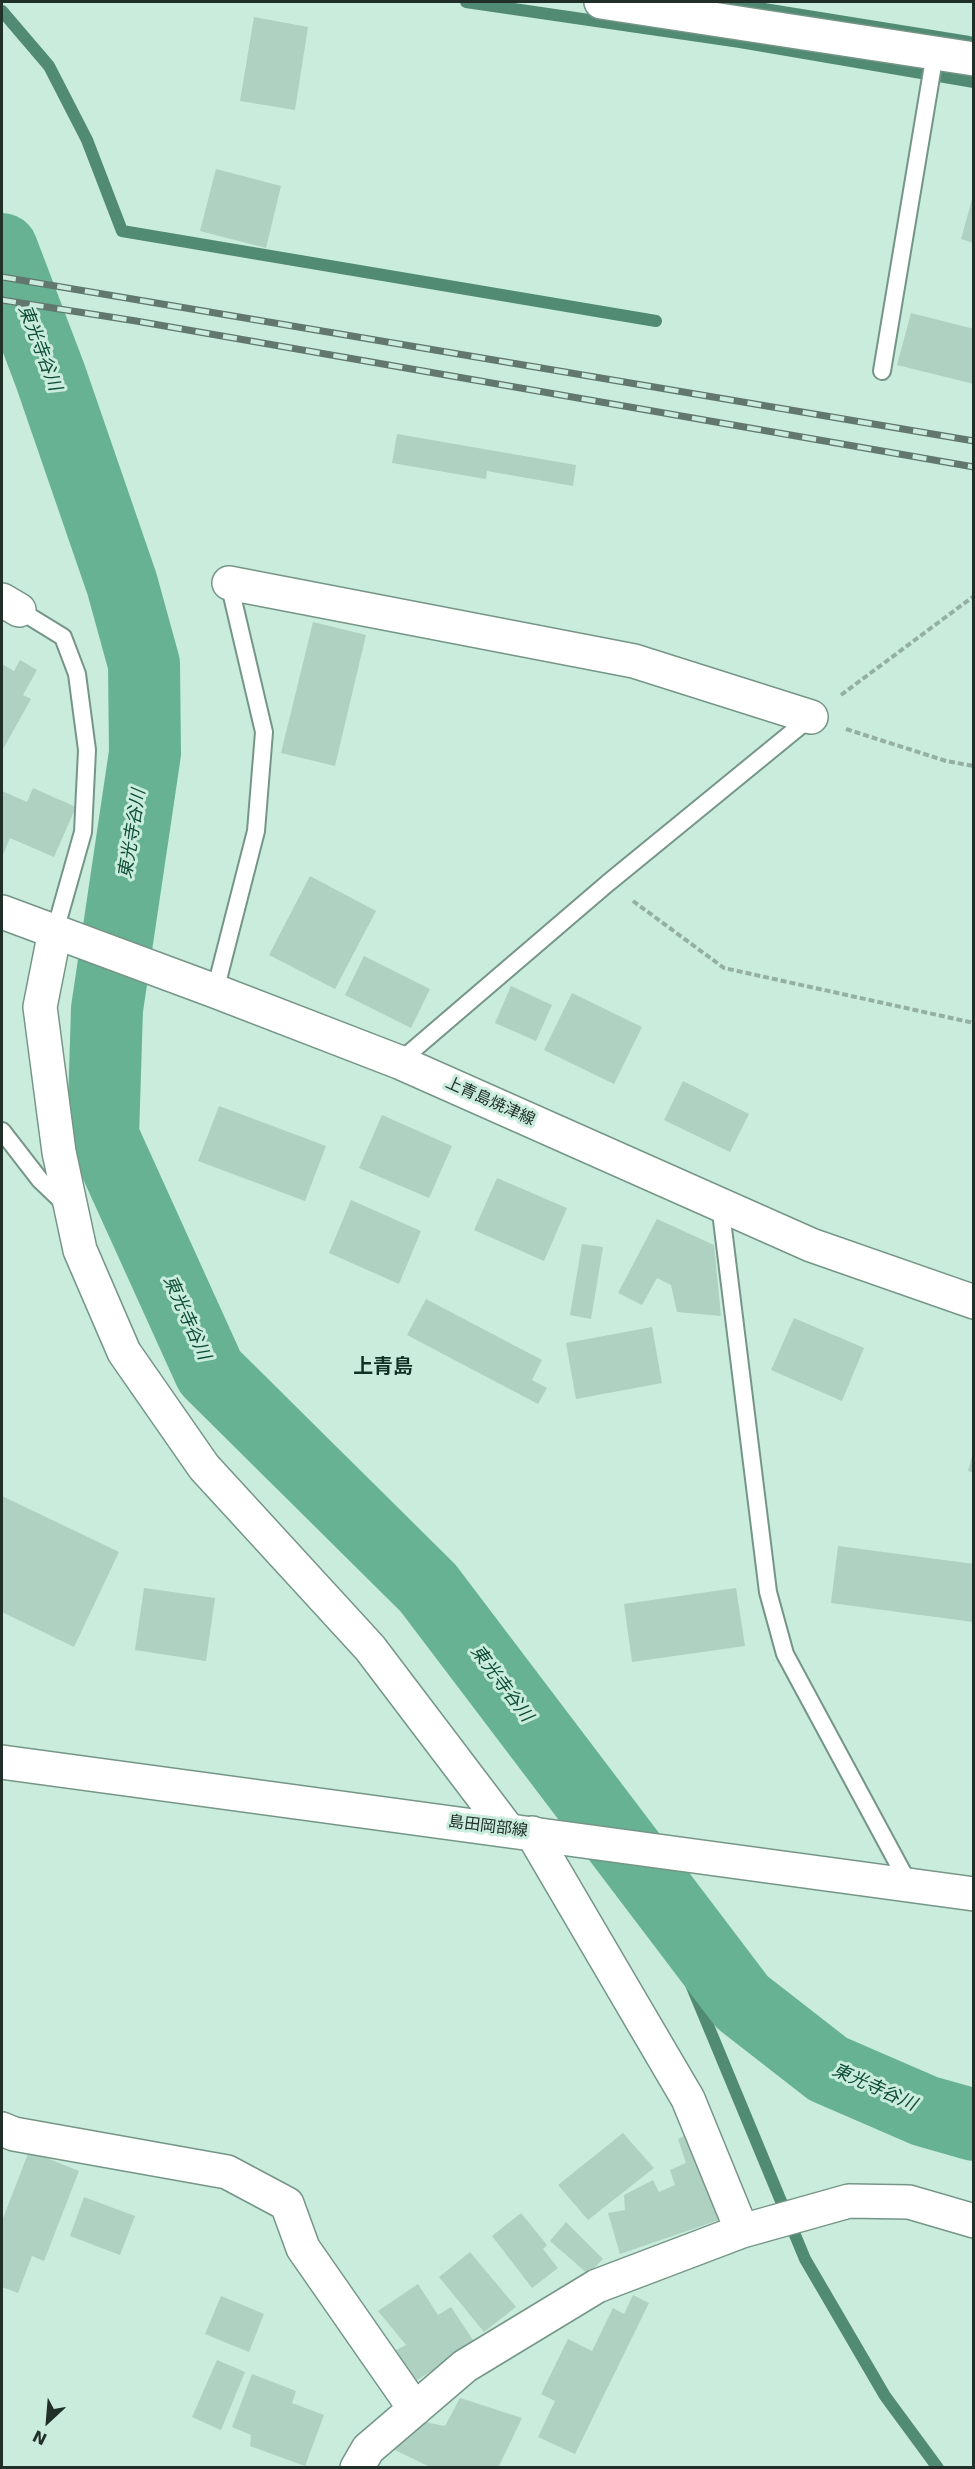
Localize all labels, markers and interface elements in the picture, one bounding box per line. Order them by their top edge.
water label: 東光寺谷川 [13,302,65,394]
water label: 東光寺谷川 [115,788,151,880]
street label: 上青島焼津線 [442,1074,538,1130]
water label: 東光寺谷川 [158,1272,214,1364]
district label: 上青島 [353,1356,413,1380]
water label: 東光寺谷川 [465,1642,537,1726]
street label: 島田岡部線 [447,1813,529,1841]
water label: 東光寺谷川 [828,2060,920,2116]
north arrow [18,2391,78,2451]
text: N [30,2426,50,2449]

